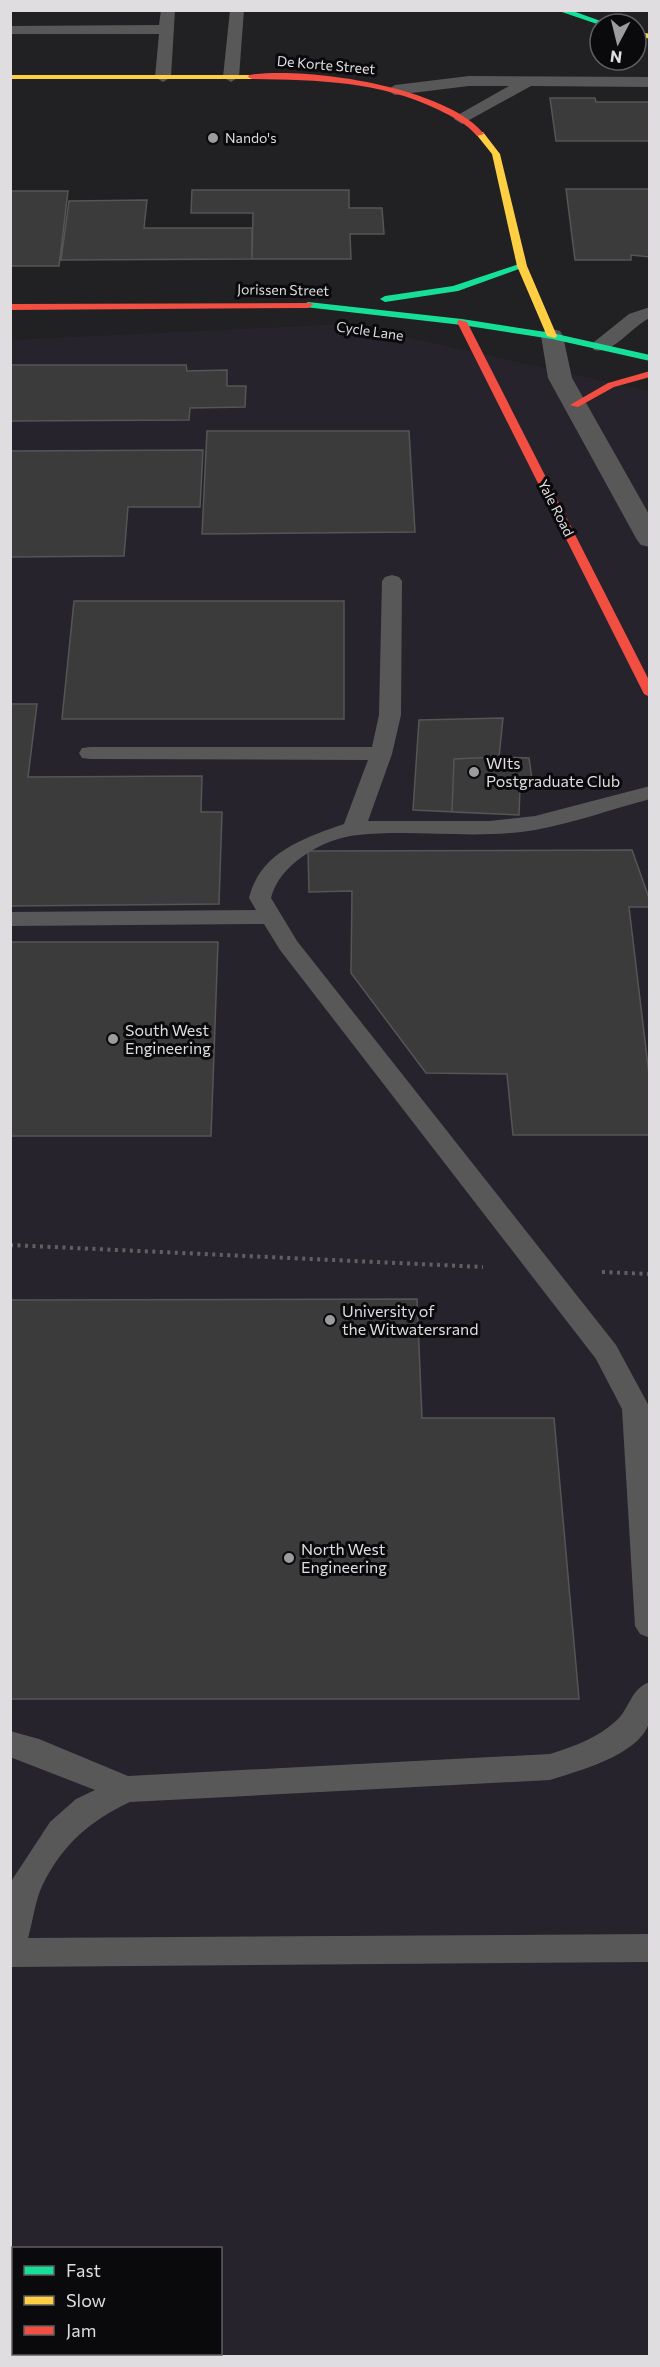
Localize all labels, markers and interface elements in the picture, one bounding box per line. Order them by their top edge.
north arrow [588,12,648,72]
text: N [609,47,623,68]
street label: De Korte Street [276,52,376,77]
place label: Nando's [225,129,277,146]
marker: Nando's [206,131,220,145]
street label: Jorissen Street [237,280,329,299]
street label: Cycle Lane [335,317,405,344]
street label: Yale Road [535,477,578,539]
place label: WIts Postgraduate Club [486,753,620,790]
marker: WIts Postgraduate Club [467,765,481,779]
place label: South West Engineering [125,1020,211,1057]
marker: South West Engineering [106,1032,120,1046]
place label: University of the Witwatersrand [342,1301,479,1338]
marker: University of the Witwatersrand [323,1313,337,1327]
place label: North West Engineering [301,1539,387,1576]
marker: North West Engineering [282,1551,296,1565]
legend [12,2247,222,2355]
text: Fast [66,2259,101,2281]
text: Slow [66,2289,106,2311]
text: Jam [66,2319,96,2341]

